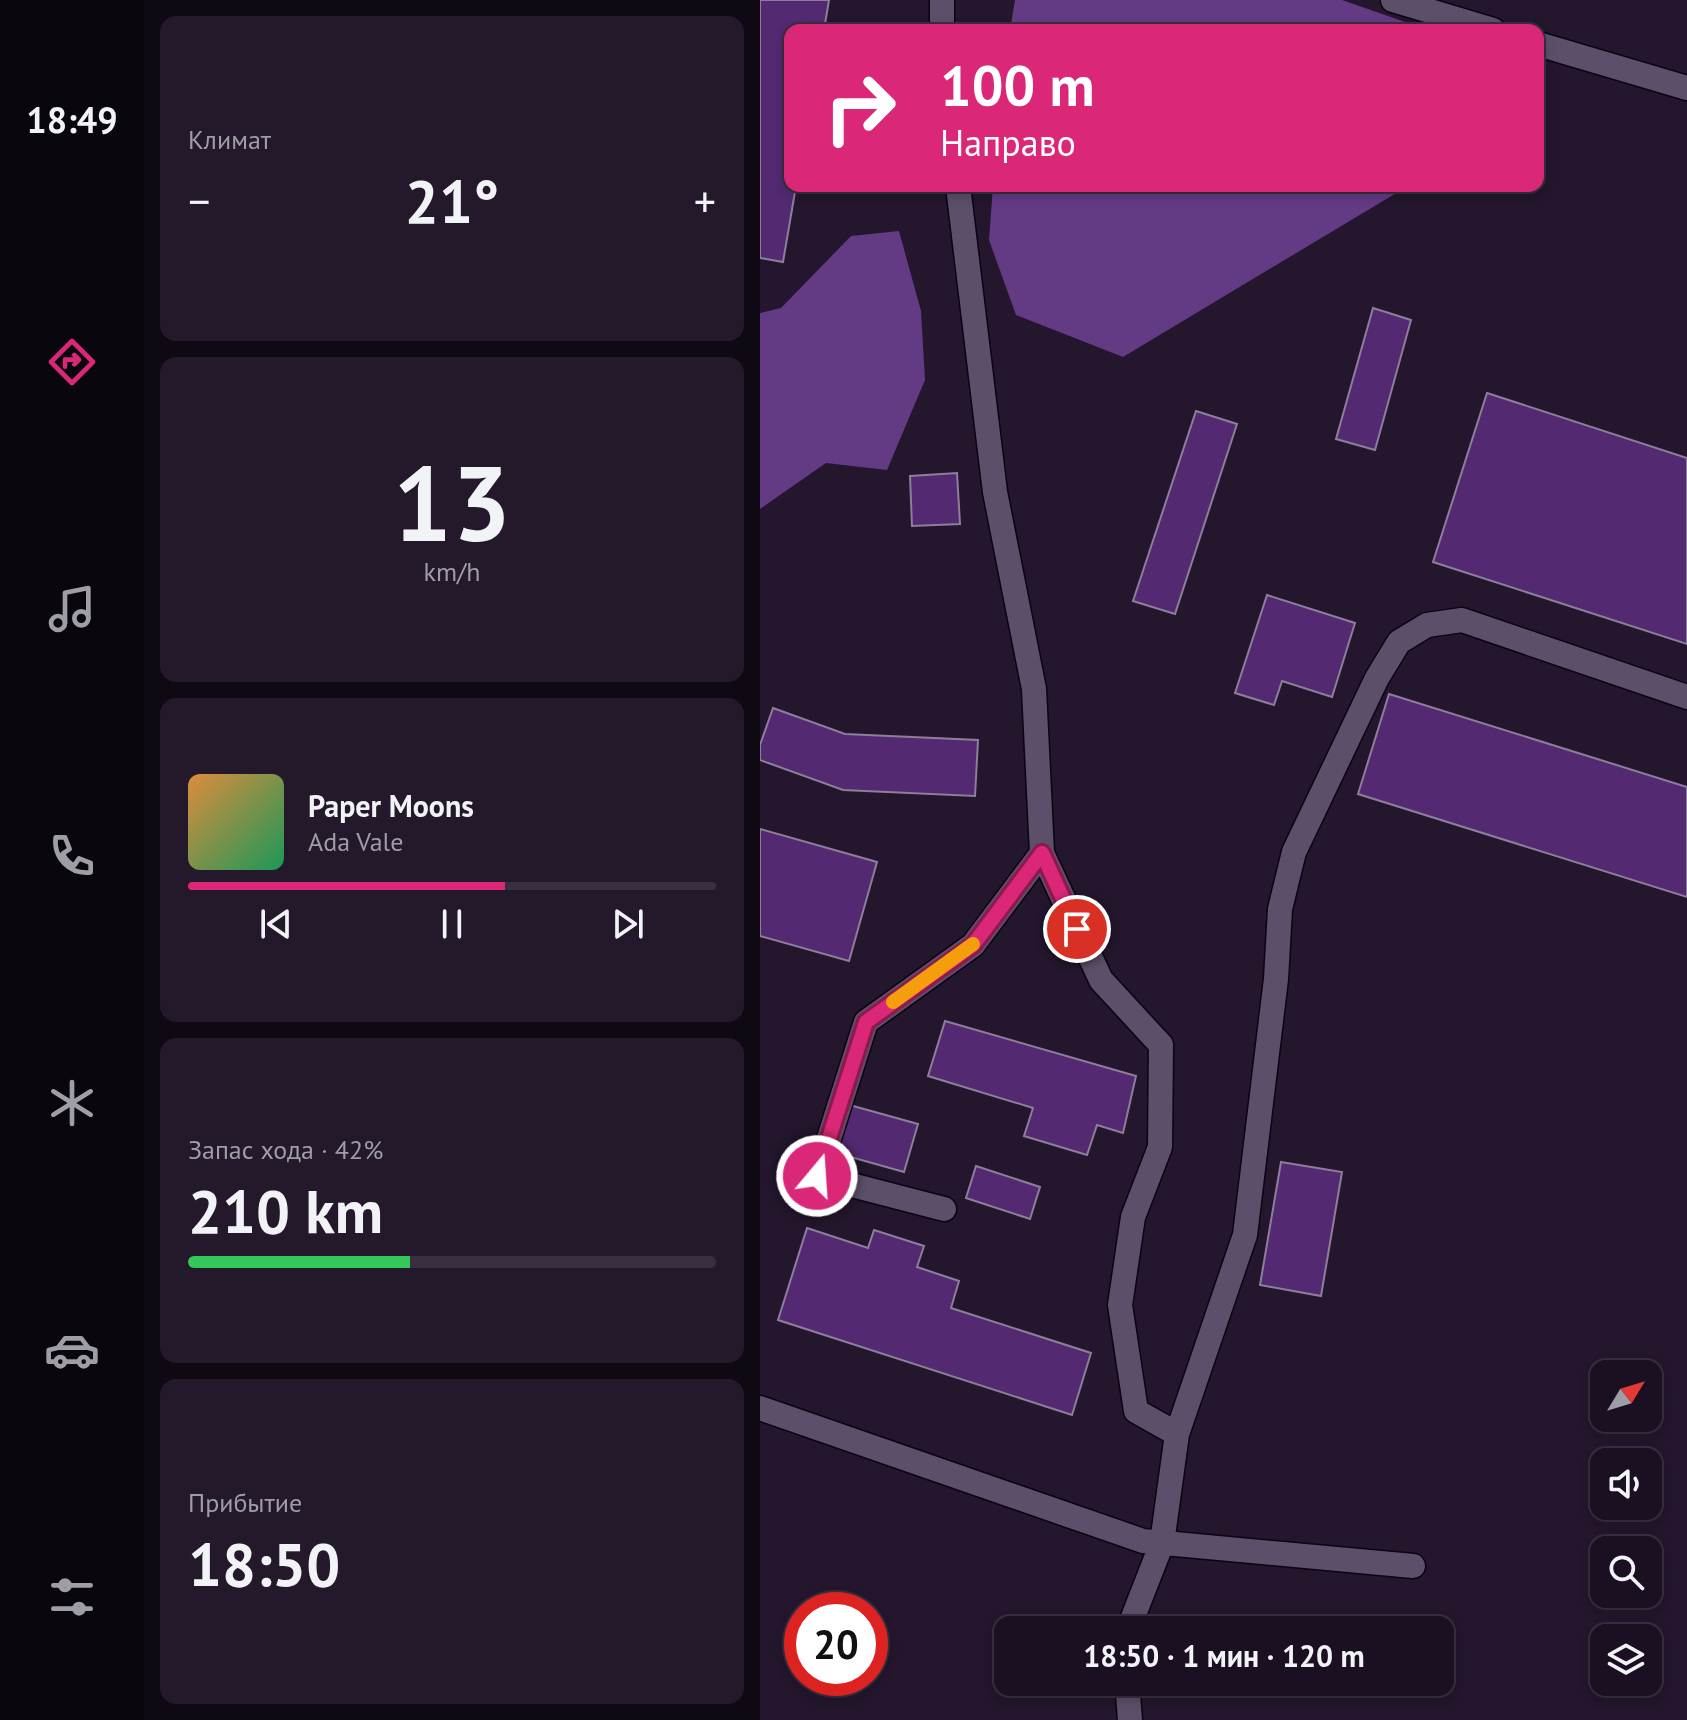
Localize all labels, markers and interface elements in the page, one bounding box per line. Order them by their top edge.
text: 100 m [940,49,1095,121]
icon: right [808,56,912,160]
text: 18:49 [26,96,118,143]
text: Направо [940,119,1076,166]
text: Климат [188,123,271,156]
text: 21° [405,162,499,240]
text: − [188,172,210,229]
text: + [694,172,716,229]
icon: directions [44,334,100,390]
text: 13 [393,435,511,570]
text: km/h [424,555,481,588]
icon: music [44,581,100,637]
text: Paper Moons [308,786,474,825]
text: Ada Vale [308,825,403,858]
icon: phone [44,828,100,884]
pin [1043,895,1111,963]
icon: previous [254,902,298,946]
icon: pause [430,902,474,946]
icon: next [606,902,650,946]
icon: arrive [1055,907,1099,951]
icon: climate [44,1075,100,1131]
text: Запас хода · 42% [188,1133,383,1166]
position arrow [775,1134,859,1218]
text: 210 km [188,1172,383,1250]
icon: car [44,1322,100,1378]
north arrow [1590,1360,1662,1432]
map controls [1590,1360,1662,1696]
button: sound [1590,1448,1662,1520]
text: Прибытие [188,1486,302,1519]
text: 18:50 [188,1525,340,1603]
button: search [1590,1536,1662,1608]
icon: filters [44,1569,100,1625]
speed limit sign: 20 [784,1592,888,1696]
button: layers [1590,1624,1662,1696]
text: 18:50 · 1 мин · 120 m [1083,1636,1365,1675]

